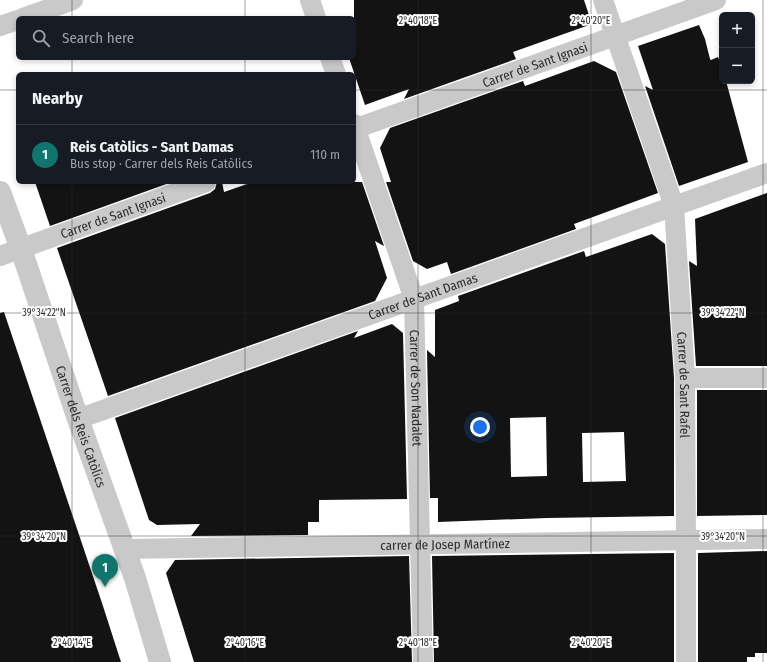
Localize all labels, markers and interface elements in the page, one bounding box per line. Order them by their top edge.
map controls [719,12,755,84]
button: + [719,12,755,48]
text: 2°40'18"E [399,15,437,27]
text: 2°40'20"E [571,15,611,27]
search box [16,16,356,60]
icon: search [30,27,52,49]
text: Search here [62,29,134,47]
street label: Carrer de Sant Ignasi [480,39,589,90]
button: − [719,48,755,84]
text: Nearby [32,88,83,109]
text: Reis Catòlics - Sant Damas [70,138,234,156]
text: 1 [42,147,48,162]
text: 110 m [310,147,340,162]
text: Bus stop · Carrer dels Reis Catòlics [70,156,253,171]
street label: Carrer de Sant Ignasi [58,190,168,241]
street label: Carrer de Sant Damas [366,269,480,322]
text: 39°34'22"N [22,307,66,319]
text: 39°34'22"N [701,307,745,319]
street label: Carrer de Son Nadalet [407,329,425,447]
street label: Carrer de Sant Rafel [675,331,693,438]
street label: Carrer dels Reis Catòlics [53,363,109,490]
your location [470,417,490,437]
text: 39°34'20"N [22,531,66,543]
text: 39°34'20"N [701,531,745,543]
street label: carrer de Josep Martínez [380,536,510,553]
pin: 1 [92,554,118,587]
text: 2°40'14"E [53,637,91,649]
text: 2°40'16"E [226,637,264,649]
text: 2°40'18"E [399,637,437,649]
text: 2°40'20"E [571,637,611,649]

